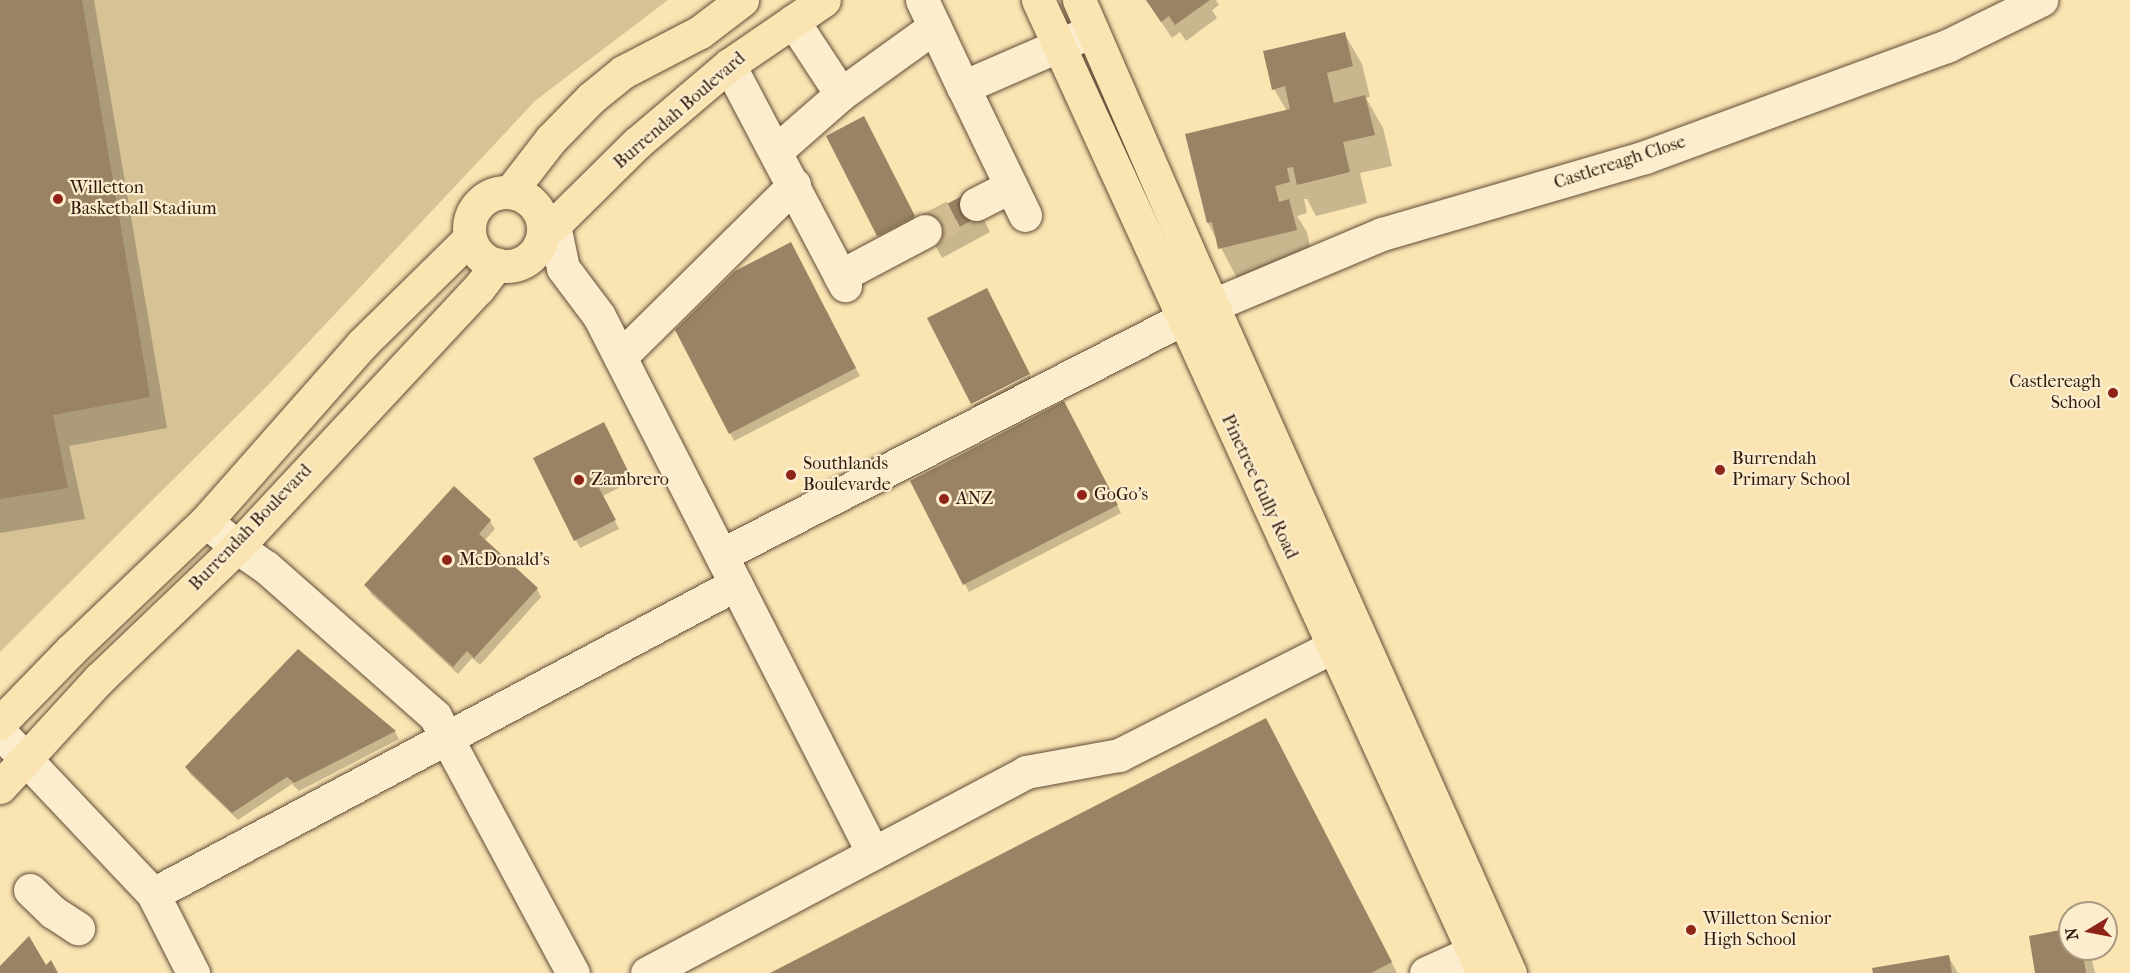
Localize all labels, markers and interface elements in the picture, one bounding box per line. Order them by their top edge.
street label: Burrendah Boulevard [610,48,750,174]
street label: Castlereagh Close [1551,132,1689,194]
place label: Willetton Basketball Stadium [70,178,217,220]
marker: Willetton Basketball Stadium [51,192,65,206]
place label: Castlereagh School [2009,372,2101,415]
marker: Castlereagh School [2106,386,2120,400]
street label: Pinetree Gully Road [1216,411,1302,563]
place label: Burrendah Primary School [1732,449,1850,492]
place label: Southlands Boulevarde [803,454,891,496]
street label: Burrendah Boulevard [185,460,317,596]
marker: Burrendah Primary School [1713,463,1727,477]
marker: Southlands Boulevarde [784,468,798,482]
place label: Zambrero [591,469,669,491]
marker: Zambrero [572,473,586,487]
place label: GoGo's [1094,484,1148,506]
place label: ANZ [956,488,994,510]
marker: GoGo's [1075,488,1089,502]
marker: ANZ [937,492,951,506]
place label: McDonald's [459,549,550,571]
marker: McDonald's [440,553,454,567]
north arrow [2058,901,2118,961]
place label: Willetton Senior High School [1703,909,1831,952]
marker: Willetton Senior High School [1684,923,1698,937]
text: N [2061,926,2082,942]

